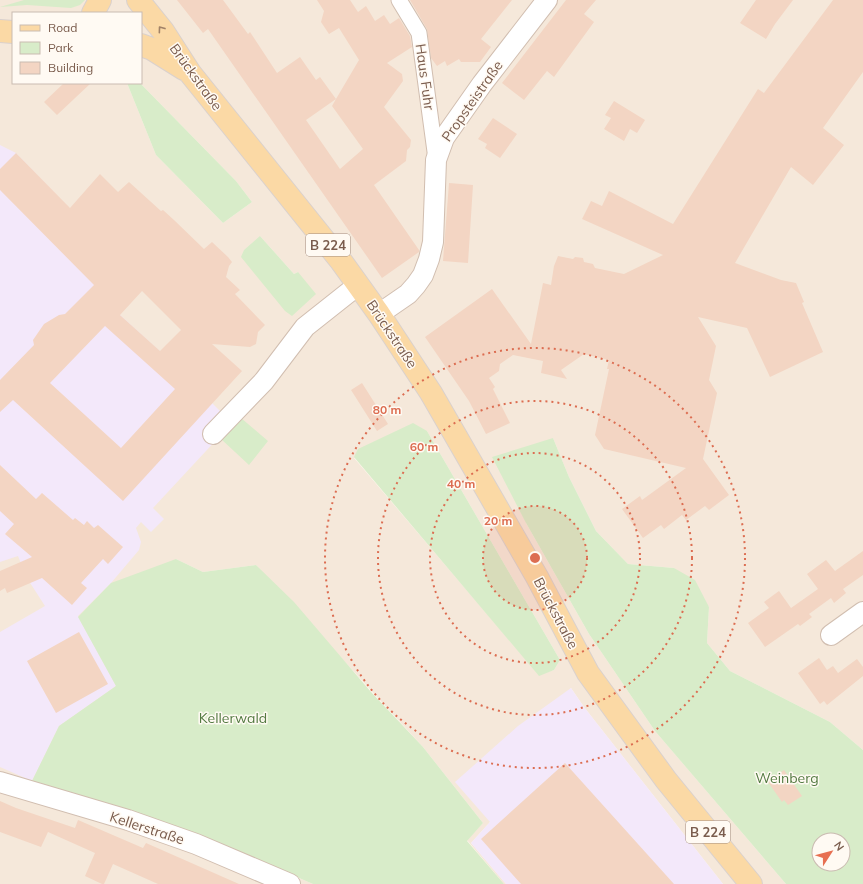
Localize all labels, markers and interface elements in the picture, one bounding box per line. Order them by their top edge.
legend [12,12,142,84]
text: Road [48,20,77,35]
one-way arrow [159,26,166,33]
text: Park [48,40,74,55]
street label: Brückstraße [166,40,226,114]
street label: Haus Fuhr [411,43,439,112]
street label: Propsteistraße [437,57,507,145]
text: Building [48,60,93,75]
road number: B 224 [306,234,350,256]
street label: Brückstraße [363,296,421,372]
text: 80 m [373,402,401,417]
text: 60 m [410,439,438,454]
text: 40 m [447,476,475,491]
text: 20 m [484,513,512,528]
centre of rings [528,551,542,565]
street label: Brückstraße [530,574,582,652]
park label: Kellerwald [199,709,267,727]
park label: Weinberg [755,769,819,787]
street label: Kellerstraße [107,807,187,849]
road number: B 224 [686,821,730,843]
north arrow [811,832,851,872]
text: N [831,839,847,854]

